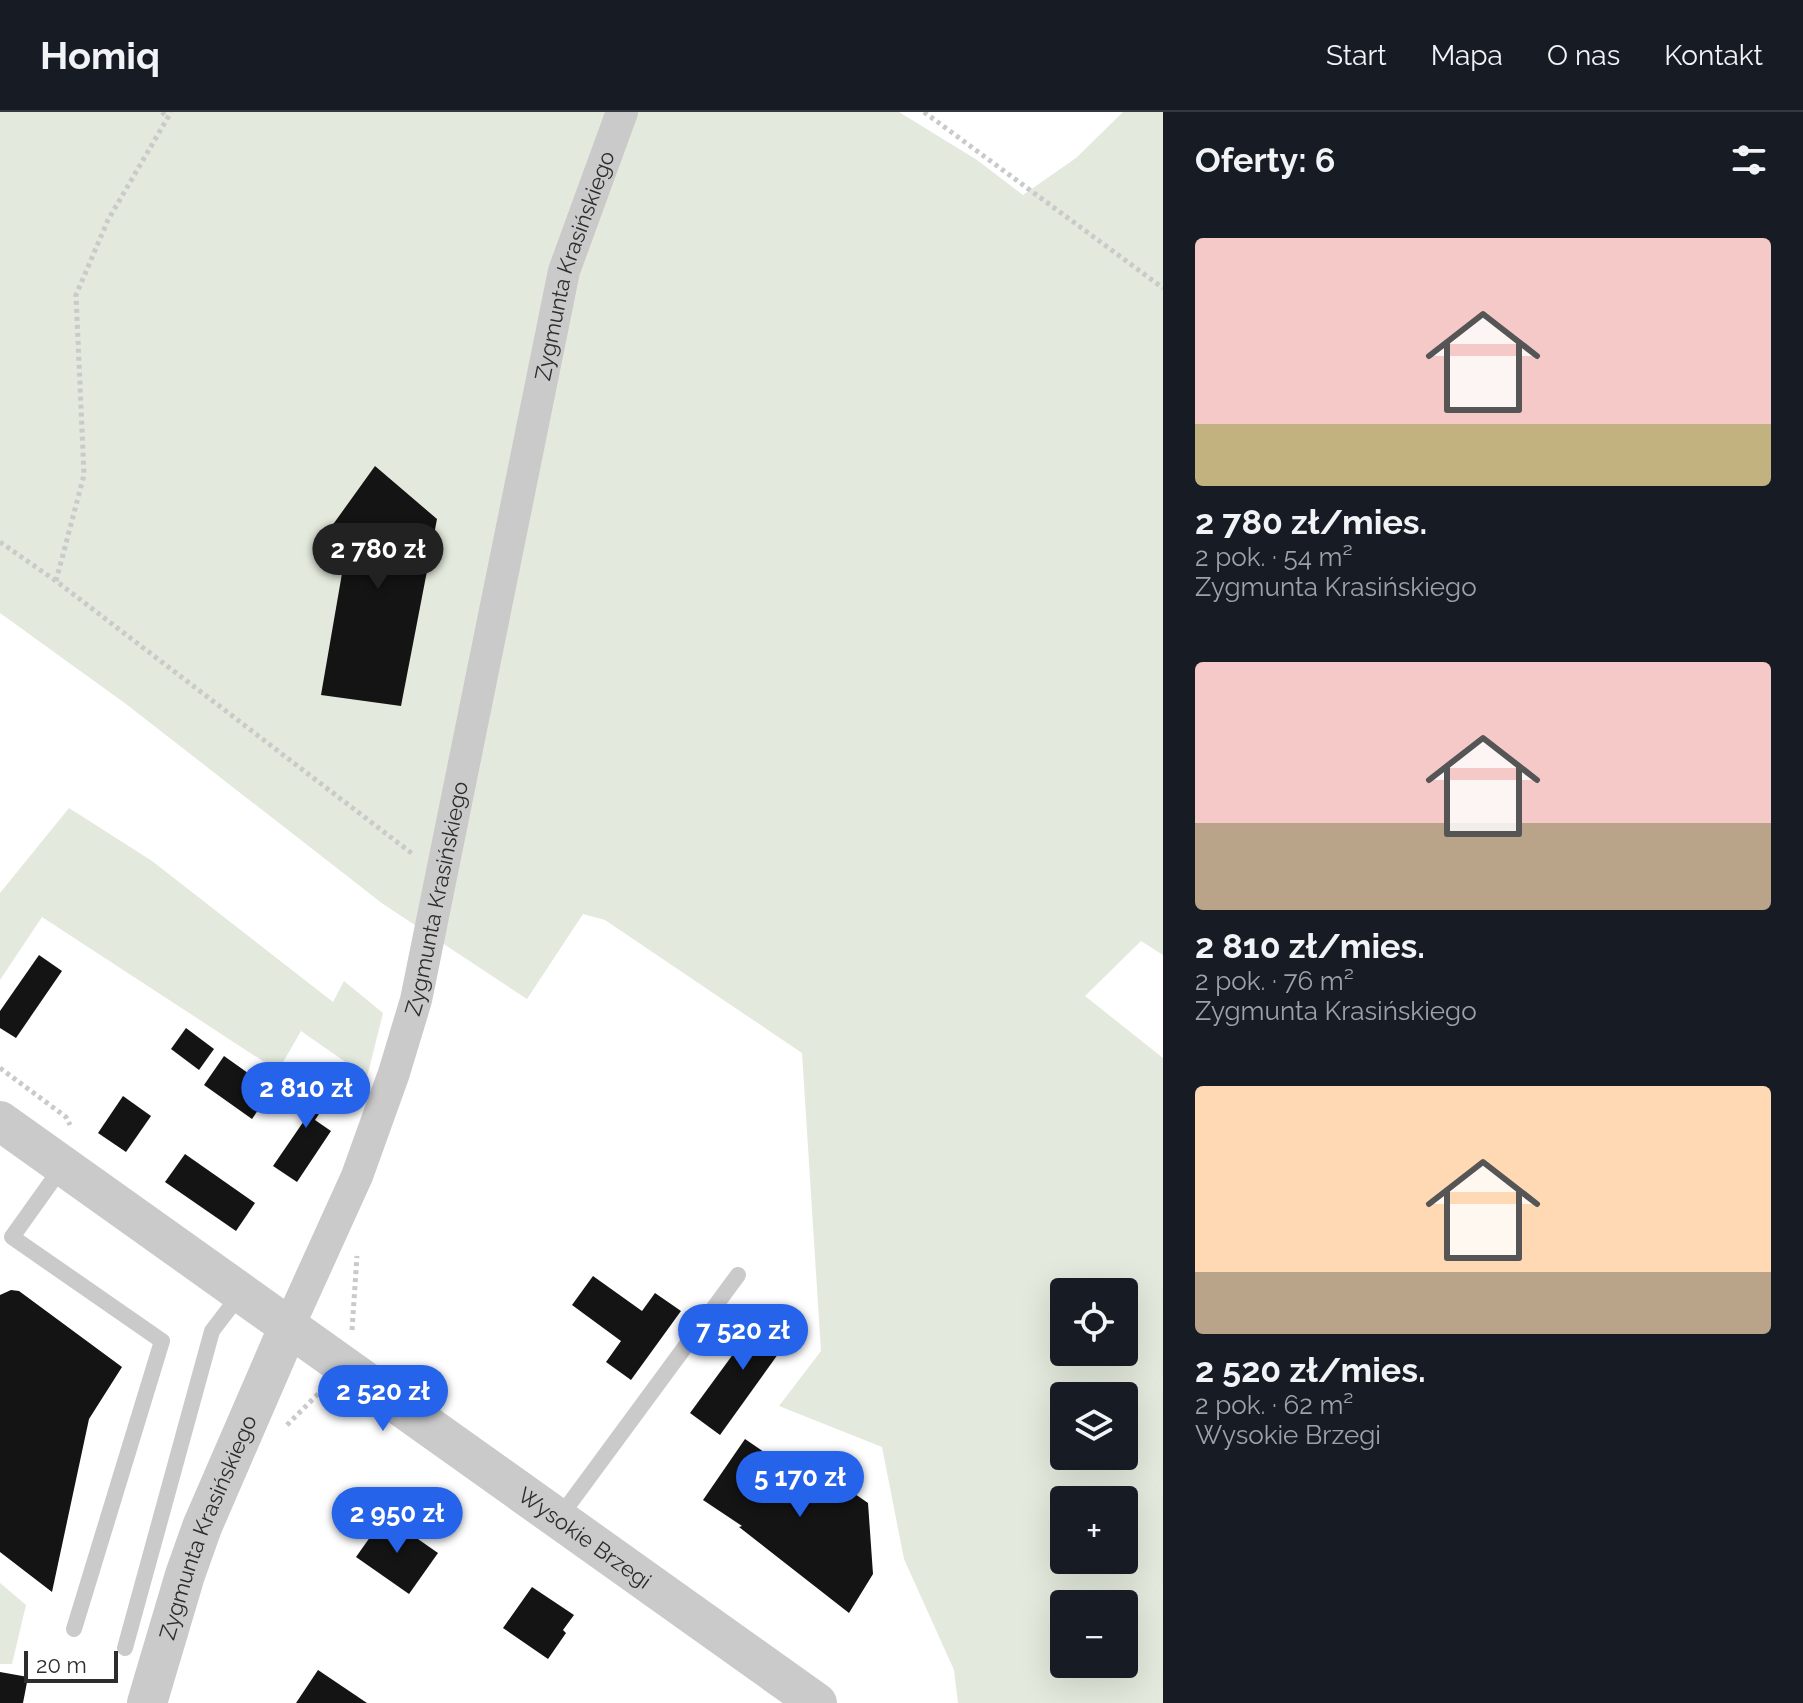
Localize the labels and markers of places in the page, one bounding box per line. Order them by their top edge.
pin: 2 780 zł [295,523,461,591]
pin: 2 810 zł [223,1062,389,1130]
pin: 7 520 zł [660,1304,826,1372]
pin: 2 520 zł [300,1365,466,1433]
pin: 5 170 zł [717,1451,883,1519]
pin: 2 950 zł [314,1487,480,1555]

